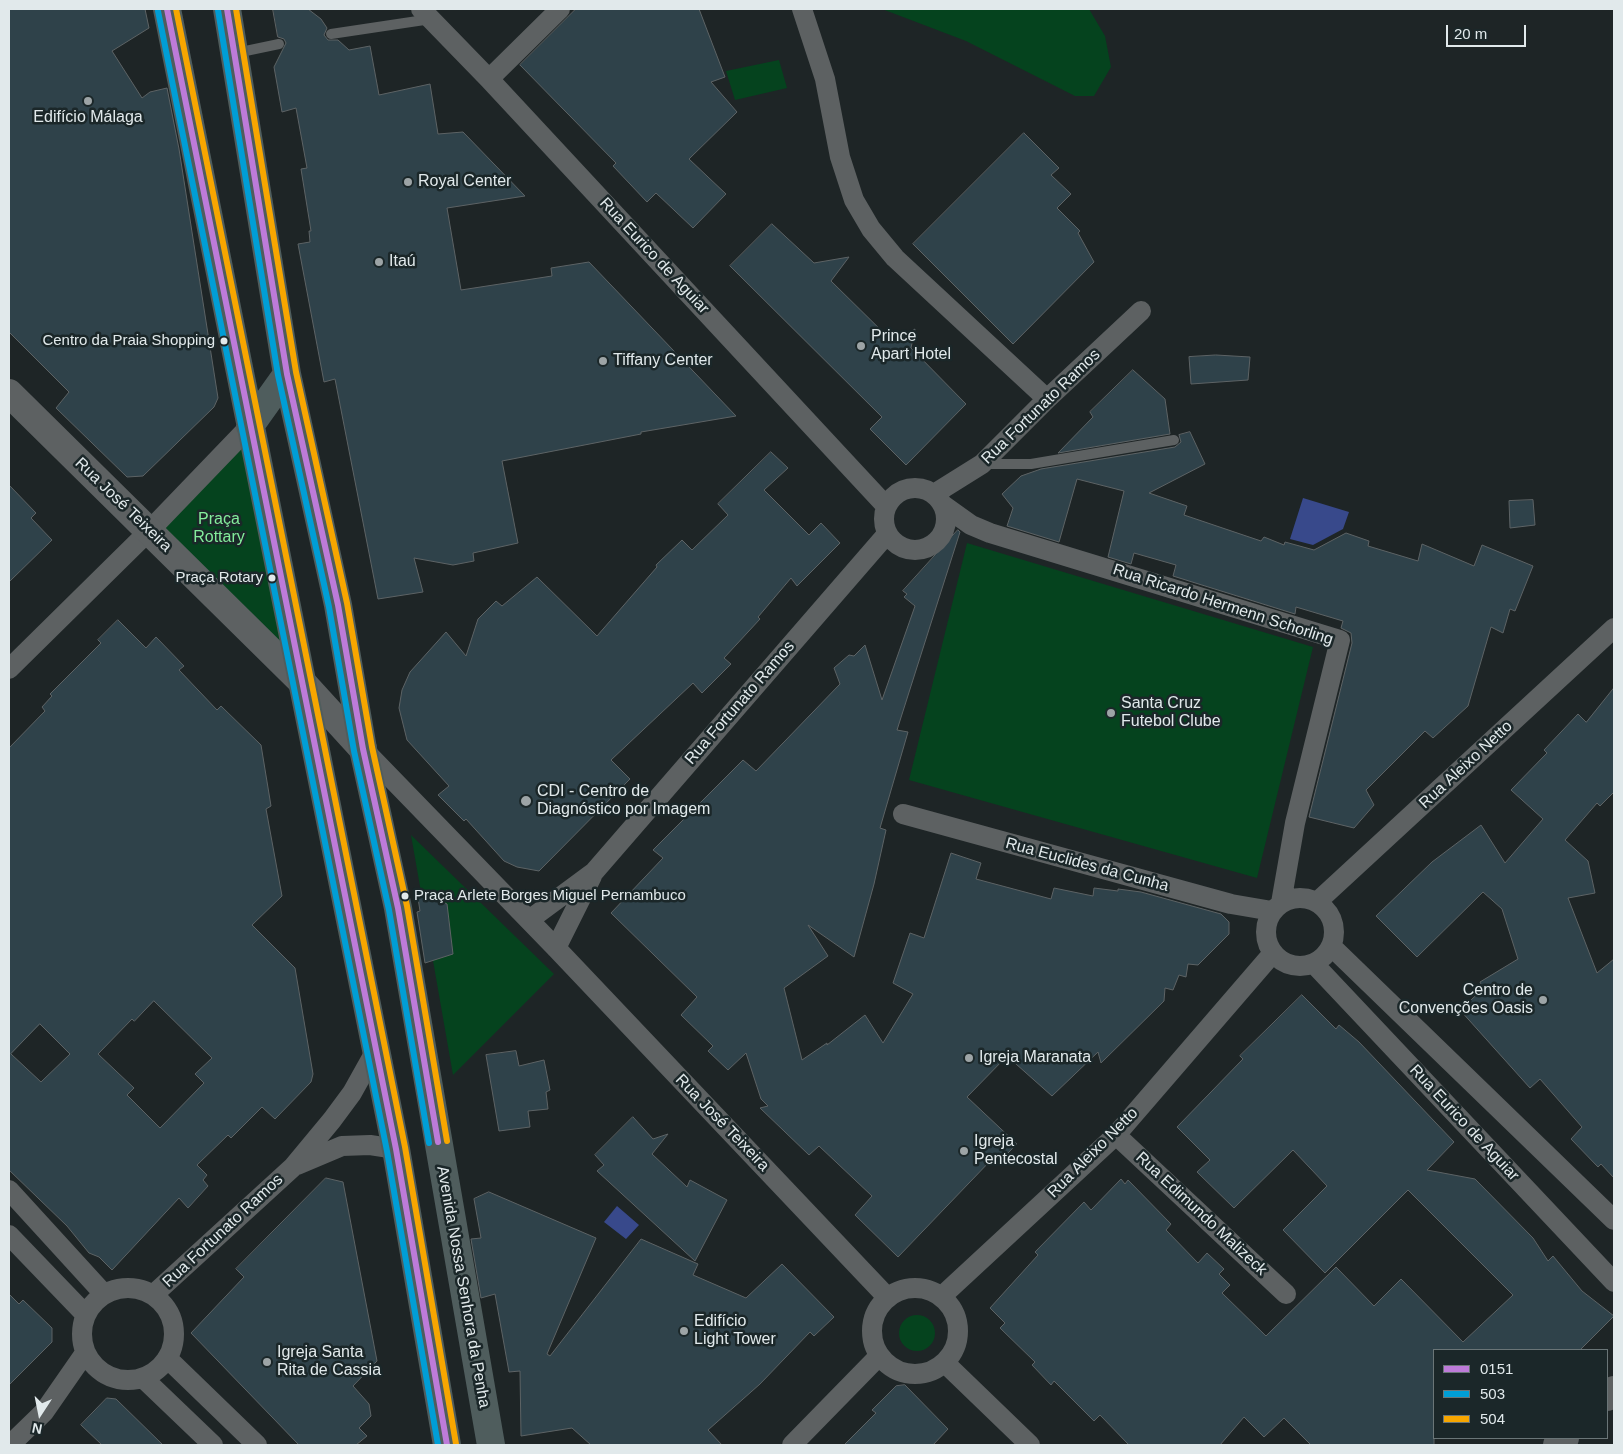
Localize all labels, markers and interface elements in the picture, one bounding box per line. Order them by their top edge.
scale bar [1448,15,1528,47]
text: 20 m [1454,25,1487,42]
marker: Edifício Málaga [82,95,94,107]
place label: Edifício Málaga [33,108,143,128]
place label: Royal Center [418,172,511,192]
marker: Royal Center [402,176,414,188]
street label: Rua Eurico de Aguiar [595,194,713,318]
place label: Itaú [389,252,416,272]
marker: Itaú [373,256,385,268]
place label: Prince Apart Hotel [871,327,951,365]
place label: Centro da Praia Shopping [42,332,215,350]
marker: Centro da Praia Shopping [219,336,229,346]
marker: Prince Apart Hotel [855,340,867,352]
street label: Rua Fortunato Ramos [978,345,1104,469]
place label: Tiffany Center [613,351,713,371]
marker: Tiffany Center [597,355,609,367]
street label: Rua José Teixeira [71,454,175,556]
park label: Praça Rottary [193,510,245,548]
street label: Rua Ricardo Hermenn Schorling [1111,560,1335,650]
place label: Praça Rotary [175,569,263,587]
marker: Praça Rotary [267,573,277,583]
street label: Rua Fortunato Ramos [681,637,799,769]
place label: Santa Cruz Futebol Clube [1121,694,1221,732]
marker: Santa Cruz Futebol Clube [1105,707,1117,719]
street label: Rua Aleixo Netto [1416,717,1516,813]
place label: CDI - Centro de Diagnóstico por Imagem [537,782,710,820]
marker: CDI - Centro de Diagnóstico por Imagem [519,794,533,808]
street label: Rua Euclides da Cunha [1003,834,1171,896]
place label: Praça Arlete Borges Miguel Pernambuco [414,887,686,905]
marker: Praça Arlete Borges Miguel Pernambuco [400,891,410,901]
place label: Centro de Convenções Oasis [1399,981,1533,1019]
marker: Centro de Convenções Oasis [1537,994,1549,1006]
place label: Igreja Maranata [979,1048,1091,1068]
marker: Igreja Maranata [963,1052,975,1064]
street label: Rua Eurico de Aguiar [1405,1061,1523,1185]
street label: Rua José Teixeira [671,1071,773,1175]
street label: Rua Aleixo Netto [1044,1104,1142,1202]
place label: Igreja Pentecostal [974,1132,1058,1170]
marker: Igreja Pentecostal [958,1145,970,1157]
street label: Rua Edimundo Malizeck [1131,1148,1271,1280]
street label: Avenida Nossa Senhora da Penha [432,1165,494,1409]
street label: Rua Fortunato Ramos [159,1170,287,1292]
place label: Edifício Light Tower [694,1312,776,1350]
marker: Edifício Light Tower [678,1325,690,1337]
place label: Igreja Santa Rita de Cassia [277,1343,381,1381]
legend [1433,1349,1608,1439]
marker: Igreja Santa Rita de Cassia [261,1356,273,1368]
text: 0151 [1480,1360,1513,1377]
text: 503 [1480,1385,1505,1402]
north arrow [15,1389,65,1439]
text: 504 [1480,1410,1505,1427]
text: N [31,1420,44,1438]

